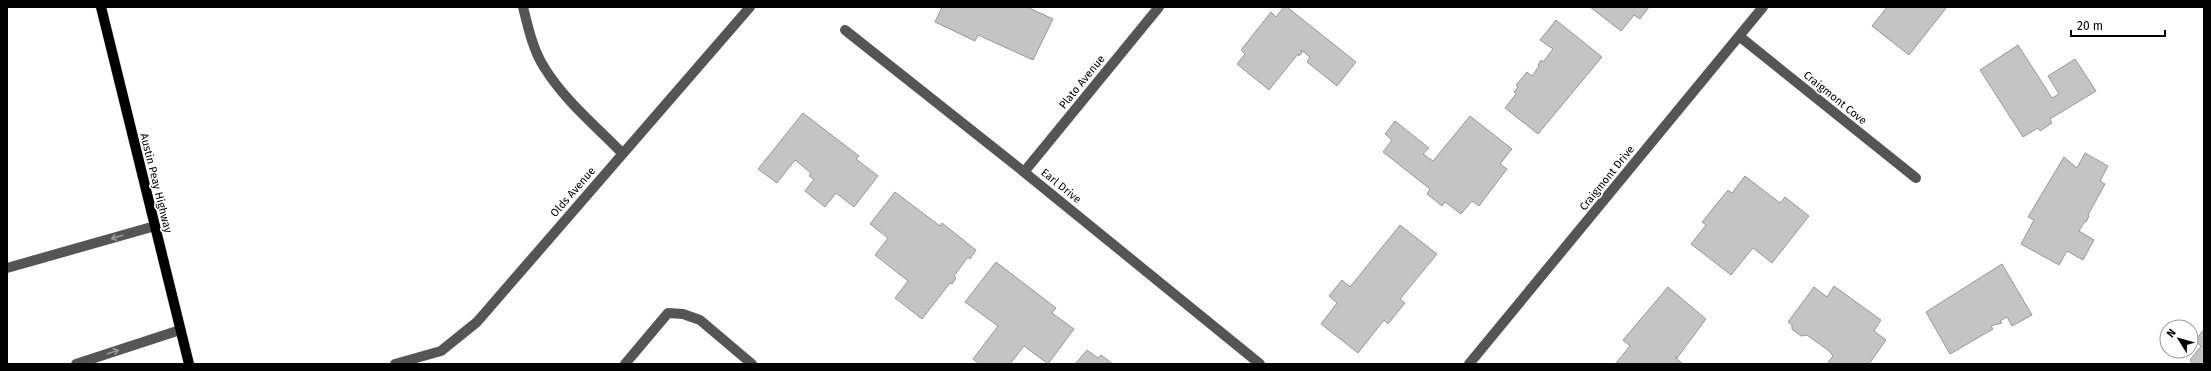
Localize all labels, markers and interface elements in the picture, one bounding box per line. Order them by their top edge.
scale bar [2071,12,2165,38]
text: 20 m [2077,19,2103,33]
street label: Plato Avenue [1056,53,1108,111]
street label: Craigmont Cove [1801,69,1869,127]
street label: Austin Peay Highway [137,132,175,235]
street label: Craigmont Drive [1577,143,1637,213]
street label: Olds Avenue [548,164,598,220]
street label: Earl Drive [1038,166,1084,206]
one-way arrow [111,234,124,241]
north arrow [2159,319,2199,359]
text: N [2164,326,2179,340]
one-way arrow [106,348,119,355]

